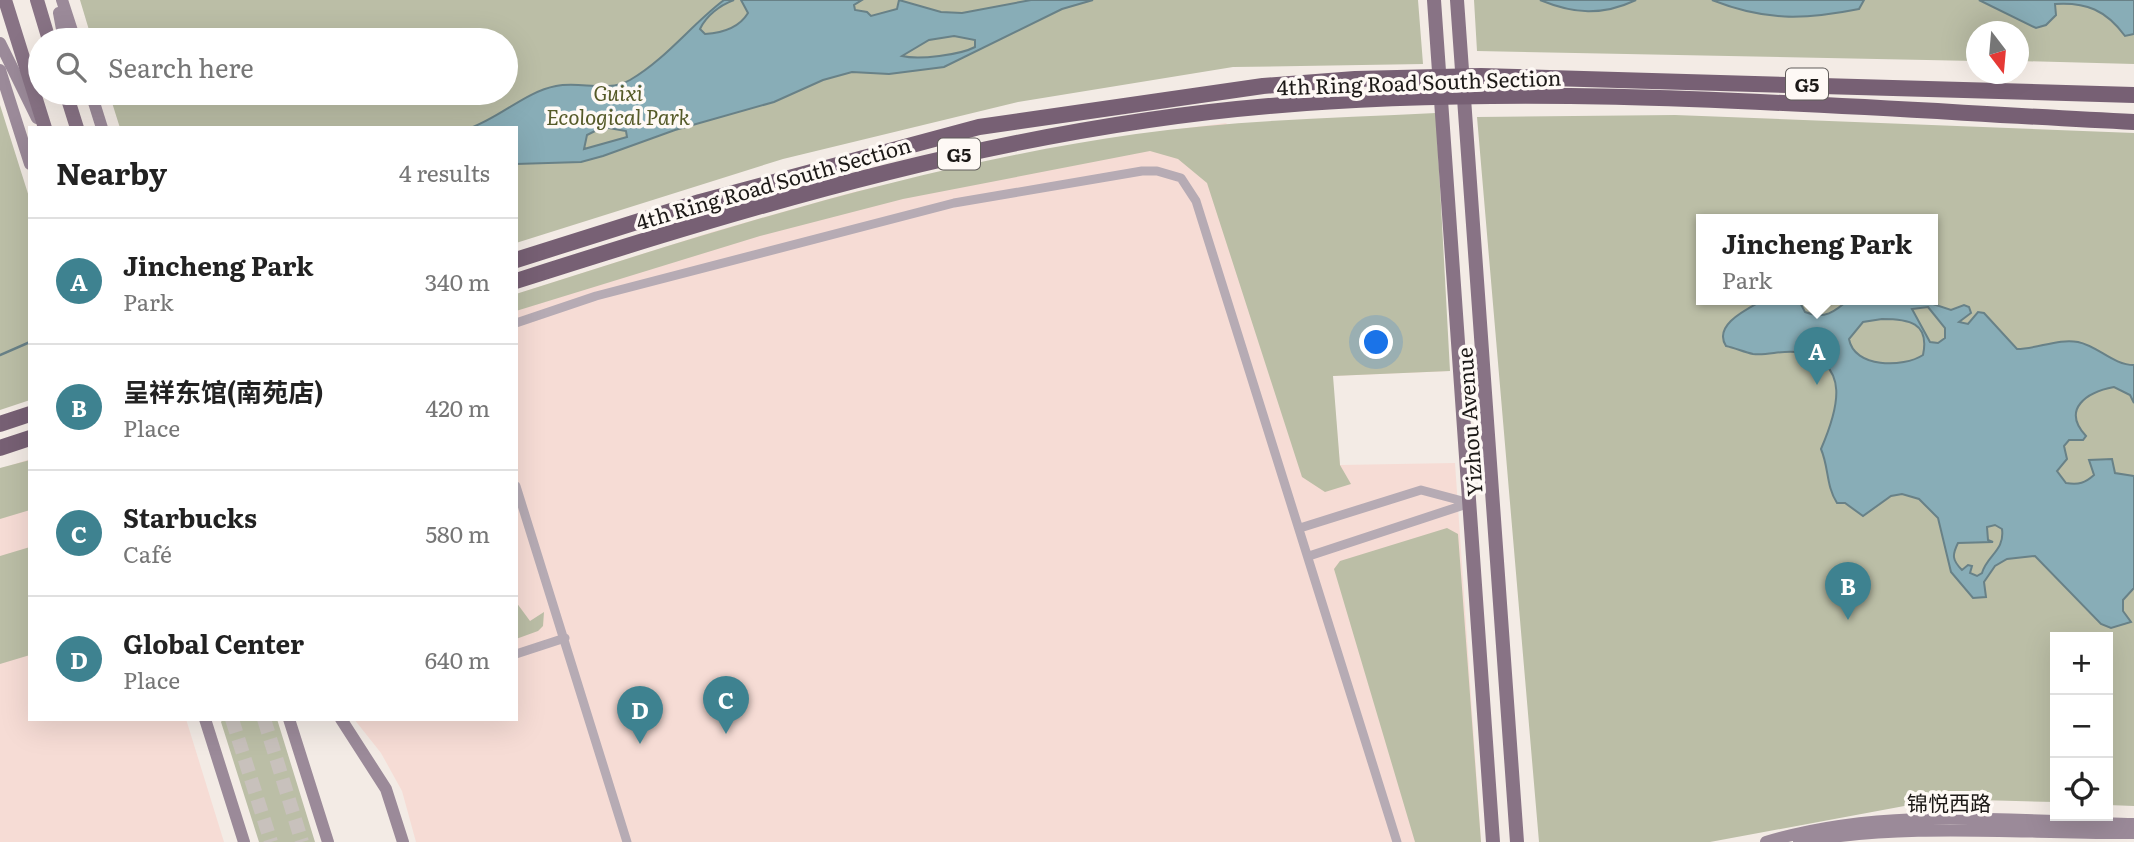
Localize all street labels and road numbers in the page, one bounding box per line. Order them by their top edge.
street label: 4th Ring Road South Section [1276,61,1562,101]
road number: G5 [1786,68,1828,100]
street label: 4th Ring Road South Section [632,128,914,236]
road number: G5 [938,138,980,170]
street label: Yizhou Avenue [1447,346,1489,497]
street label: 锦悦西路 [1907,786,1991,817]

